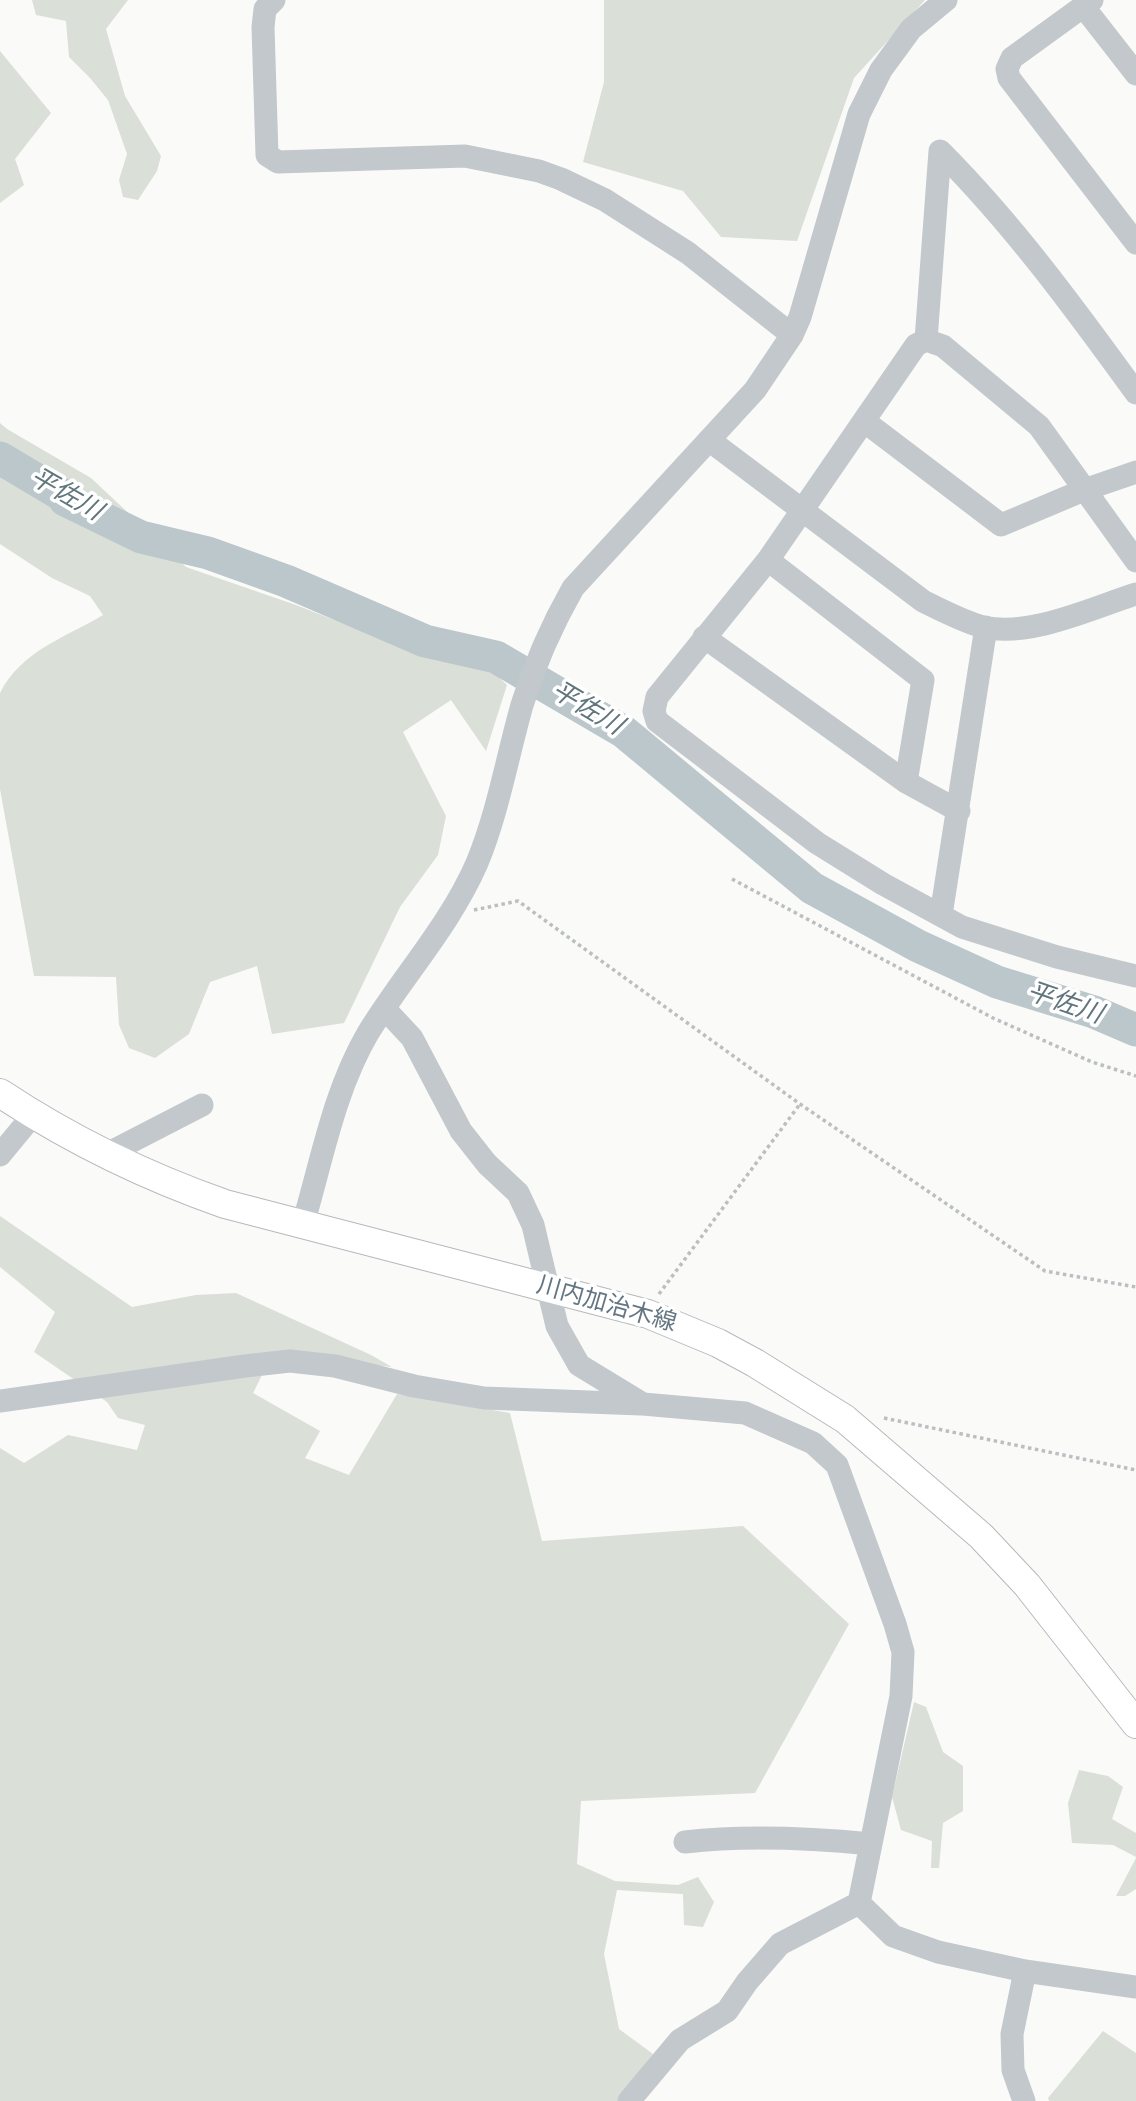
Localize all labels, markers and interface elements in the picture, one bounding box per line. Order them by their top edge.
water label: 平佐川 [23,463,107,529]
water label: 平佐川 [545,677,627,743]
water label: 平佐川 [1022,978,1106,1032]
street label: 川内加治木線 [533,1272,679,1340]

